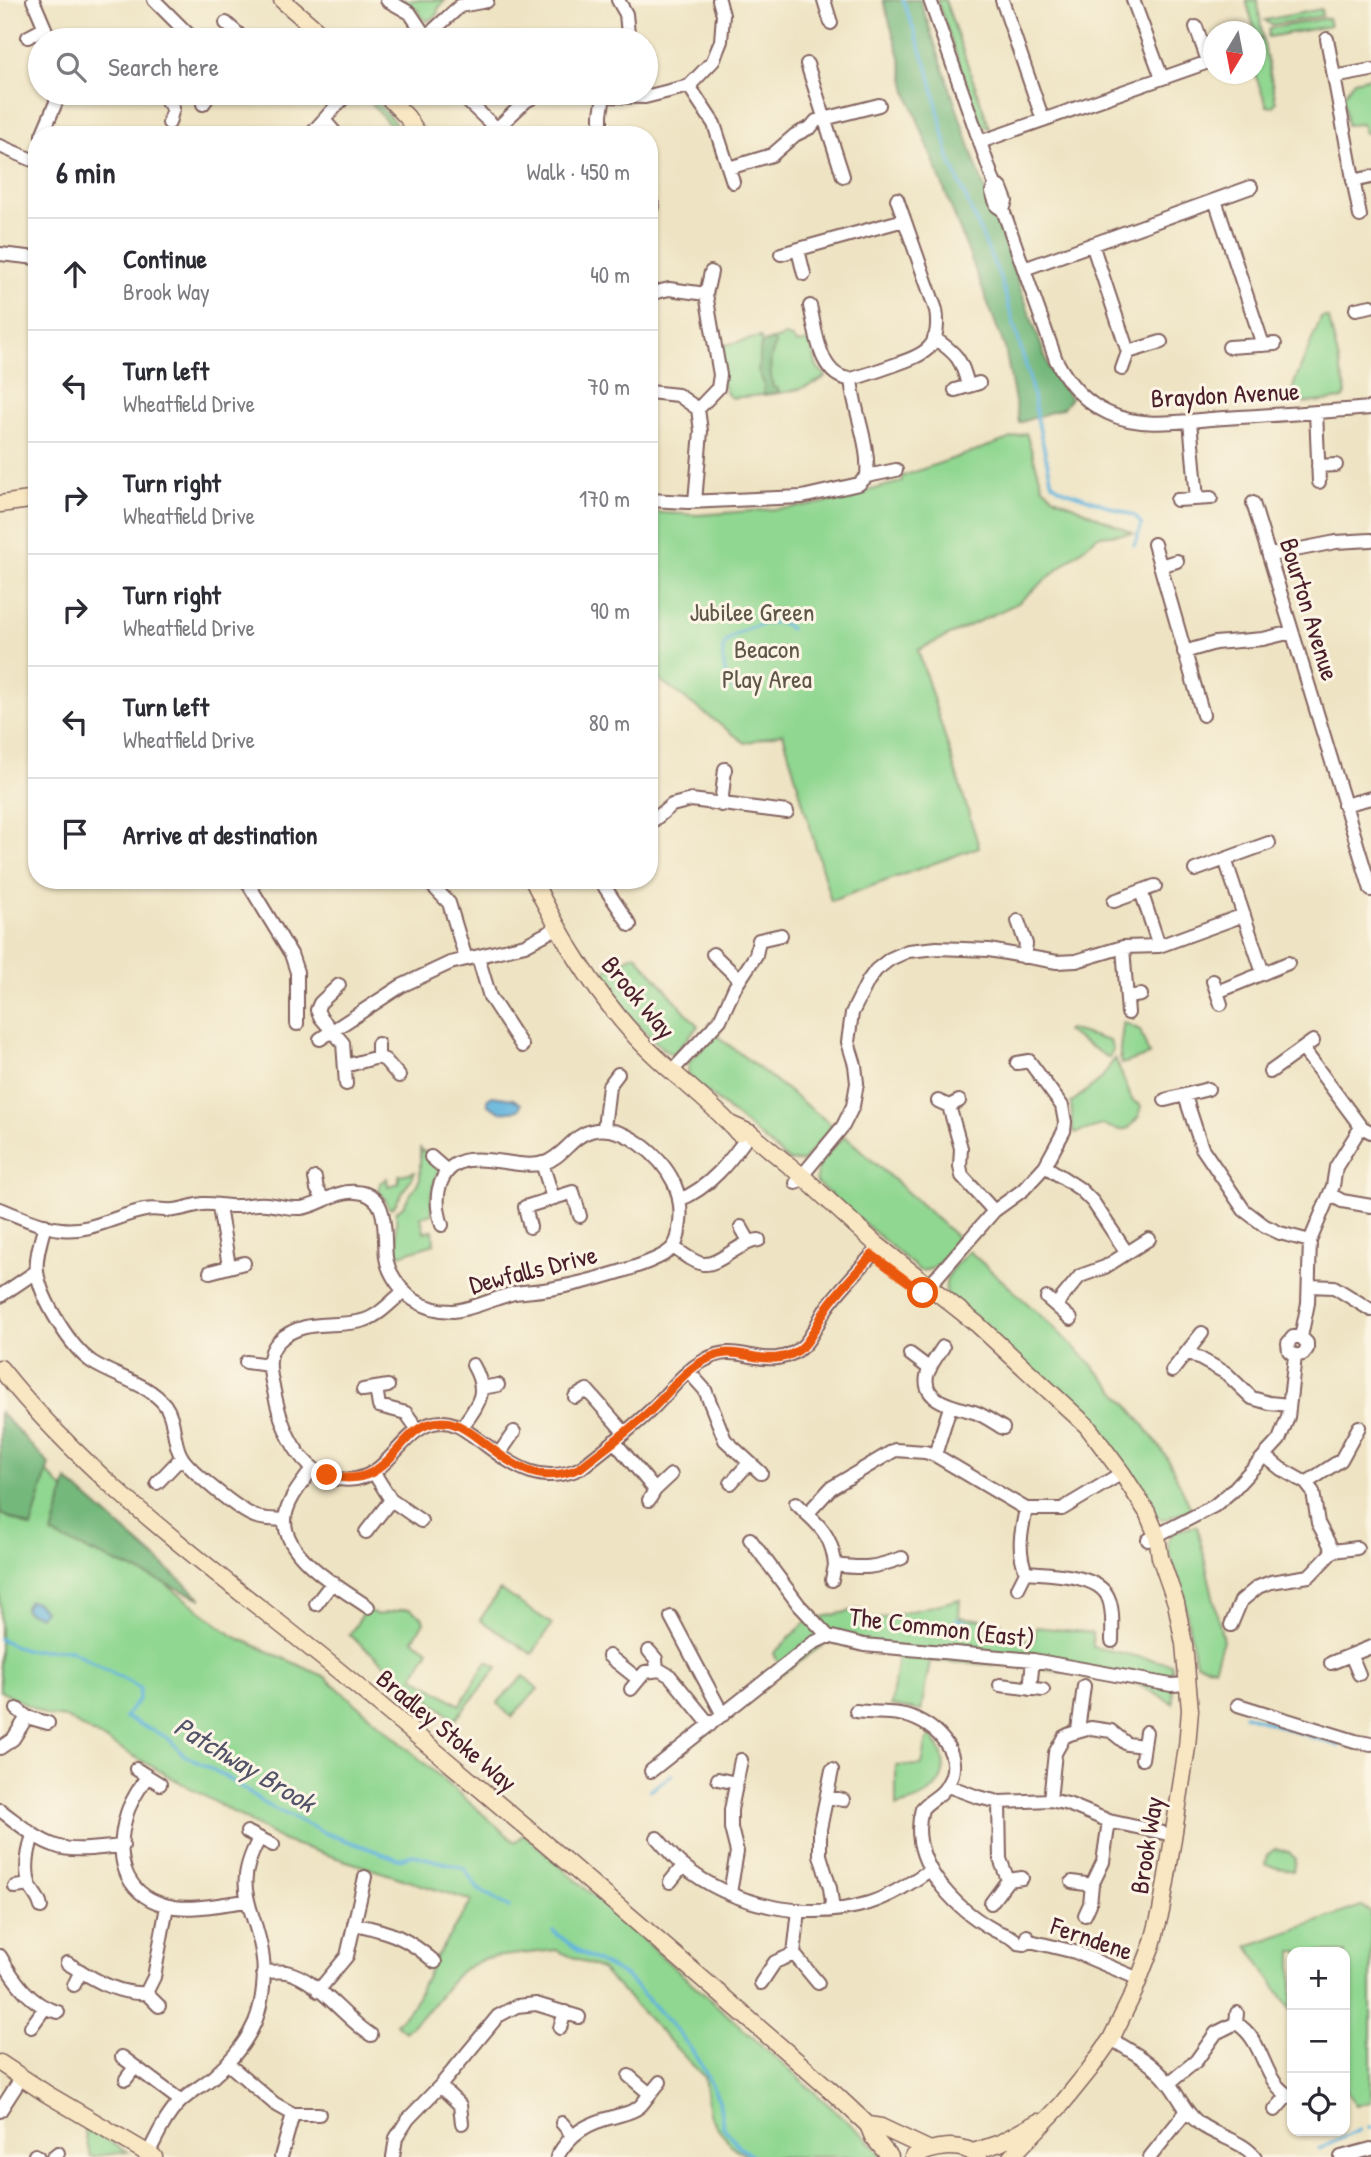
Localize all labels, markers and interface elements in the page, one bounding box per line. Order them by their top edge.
north arrow [1203,21,1266,84]
search box [28,28,658,105]
icon: search [52,48,90,86]
text: Search here [108,49,219,84]
text: 6 min [56,152,116,192]
text: Walk · 450 m [526,156,630,187]
text: Continue [123,241,207,276]
icon: ahead [56,255,94,293]
text: 40 m [590,259,630,290]
text: Brook Way [123,276,210,307]
text: Turn left [123,353,209,388]
icon: left [56,367,94,405]
text: 70 m [587,371,630,402]
street label: Braydon Avenue [1150,373,1300,415]
text: Wheatfield Drive [123,388,255,419]
text: Turn right [123,465,221,500]
icon: right [56,479,94,517]
text: 170 m [579,483,630,514]
text: Wheatfield Drive [123,500,255,531]
street label: Bourton Avenue [1272,534,1348,684]
text: Turn right [123,577,221,612]
icon: right [56,591,94,629]
park label: Jubilee Green [689,594,815,629]
text: 90 m [590,595,630,626]
text: Wheatfield Drive [123,612,255,643]
park label: Beacon Play Area [722,631,812,696]
text: Turn left [123,689,209,724]
icon: left [56,703,94,741]
text: 80 m [589,707,630,738]
text: Wheatfield Drive [123,724,255,755]
icon: arrive [56,815,94,853]
text: Arrive at destination [123,817,318,852]
street label: Brook Way [594,948,684,1046]
street label: Dewfalls Drive [466,1236,600,1302]
route start [907,1277,938,1308]
route end [311,1459,342,1490]
street label: The Common (East) [847,1598,1037,1656]
street label: Bradley Stoke Way [369,1661,525,1799]
water label: Patchway Brook [167,1707,325,1822]
street label: Brook Way [1121,1794,1171,1896]
street label: Ferndene [1045,1907,1138,1968]
map controls [1287,1947,1350,2136]
button: + [1287,1947,1350,2010]
button: − [1287,2010,1350,2073]
button: locate [1287,2073,1350,2136]

